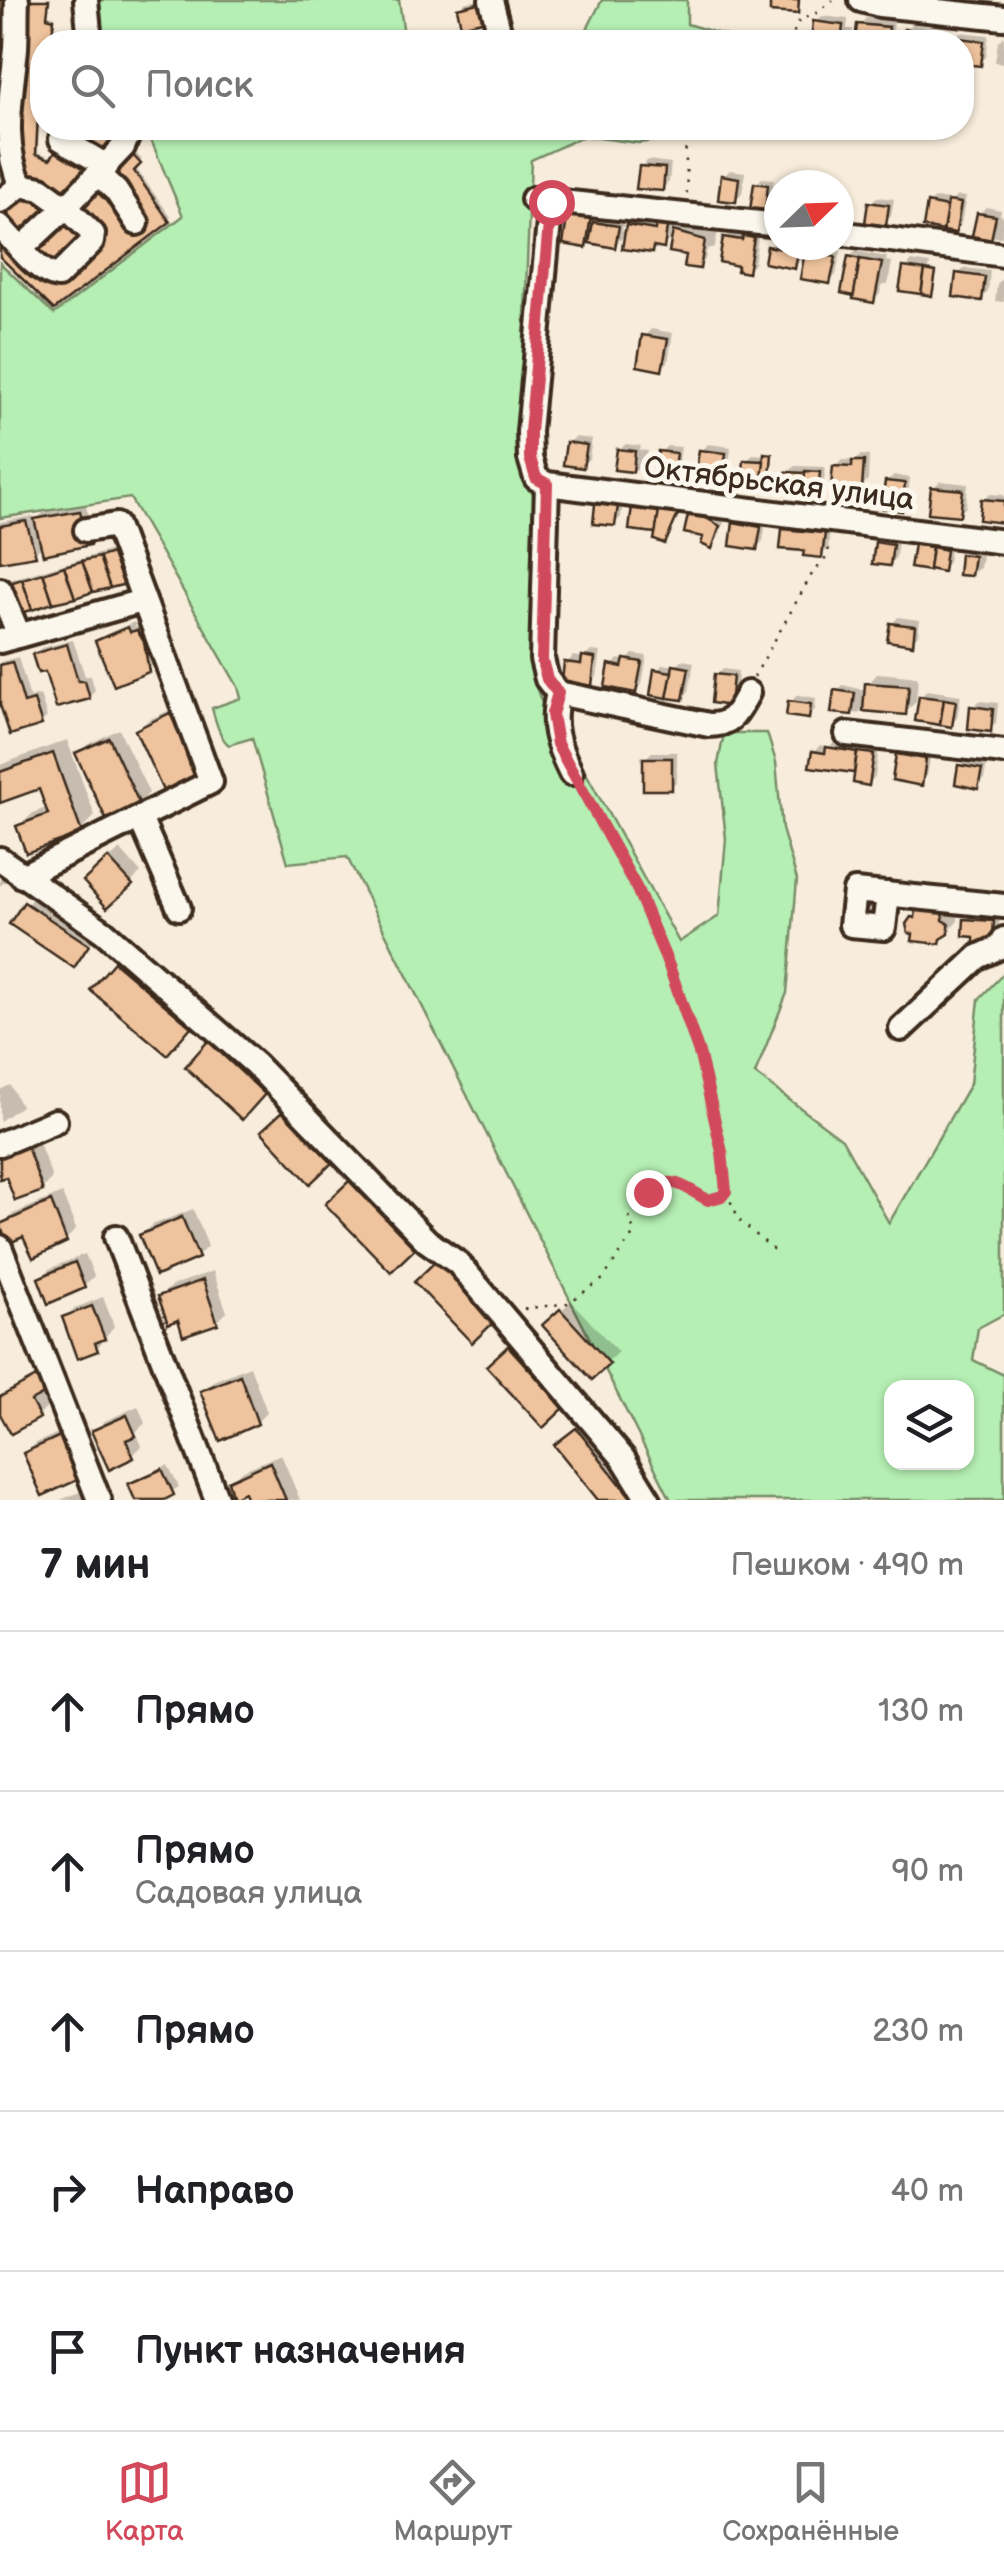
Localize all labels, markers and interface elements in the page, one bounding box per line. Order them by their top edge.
search box [30,30,974,140]
icon: search [65,58,120,113]
text: Поиск [145,63,253,108]
north arrow [764,170,854,260]
route start [529,180,575,226]
street label: Октябрьская улица [642,450,916,518]
route end [626,1170,672,1216]
map controls [884,1380,974,1470]
button: layers [884,1380,974,1470]
text: 7 мин [40,1540,150,1591]
text: Пешком · 490 m [730,1546,964,1585]
icon: ahead [40,1684,95,1739]
text: Прямо [135,1689,254,1734]
text: 130 m [878,1692,964,1731]
text: Прямо [135,1829,254,1874]
icon: ahead [40,1844,95,1899]
text: 90 m [892,1852,964,1891]
text: Садовая улица [135,1874,362,1913]
icon: ahead [40,2004,95,2059]
text: Прямо [135,2009,254,2054]
text: 230 m [872,2012,964,2051]
icon: right [40,2164,95,2219]
text: Направо [135,2169,294,2214]
text: 40 m [891,2172,964,2211]
icon: arrive [40,2324,95,2379]
text: Пункт назначения [135,2329,466,2374]
tab: Карта [105,2455,184,2548]
tab: Маршрут [393,2455,513,2548]
tab: Сохранённые [722,2455,899,2548]

